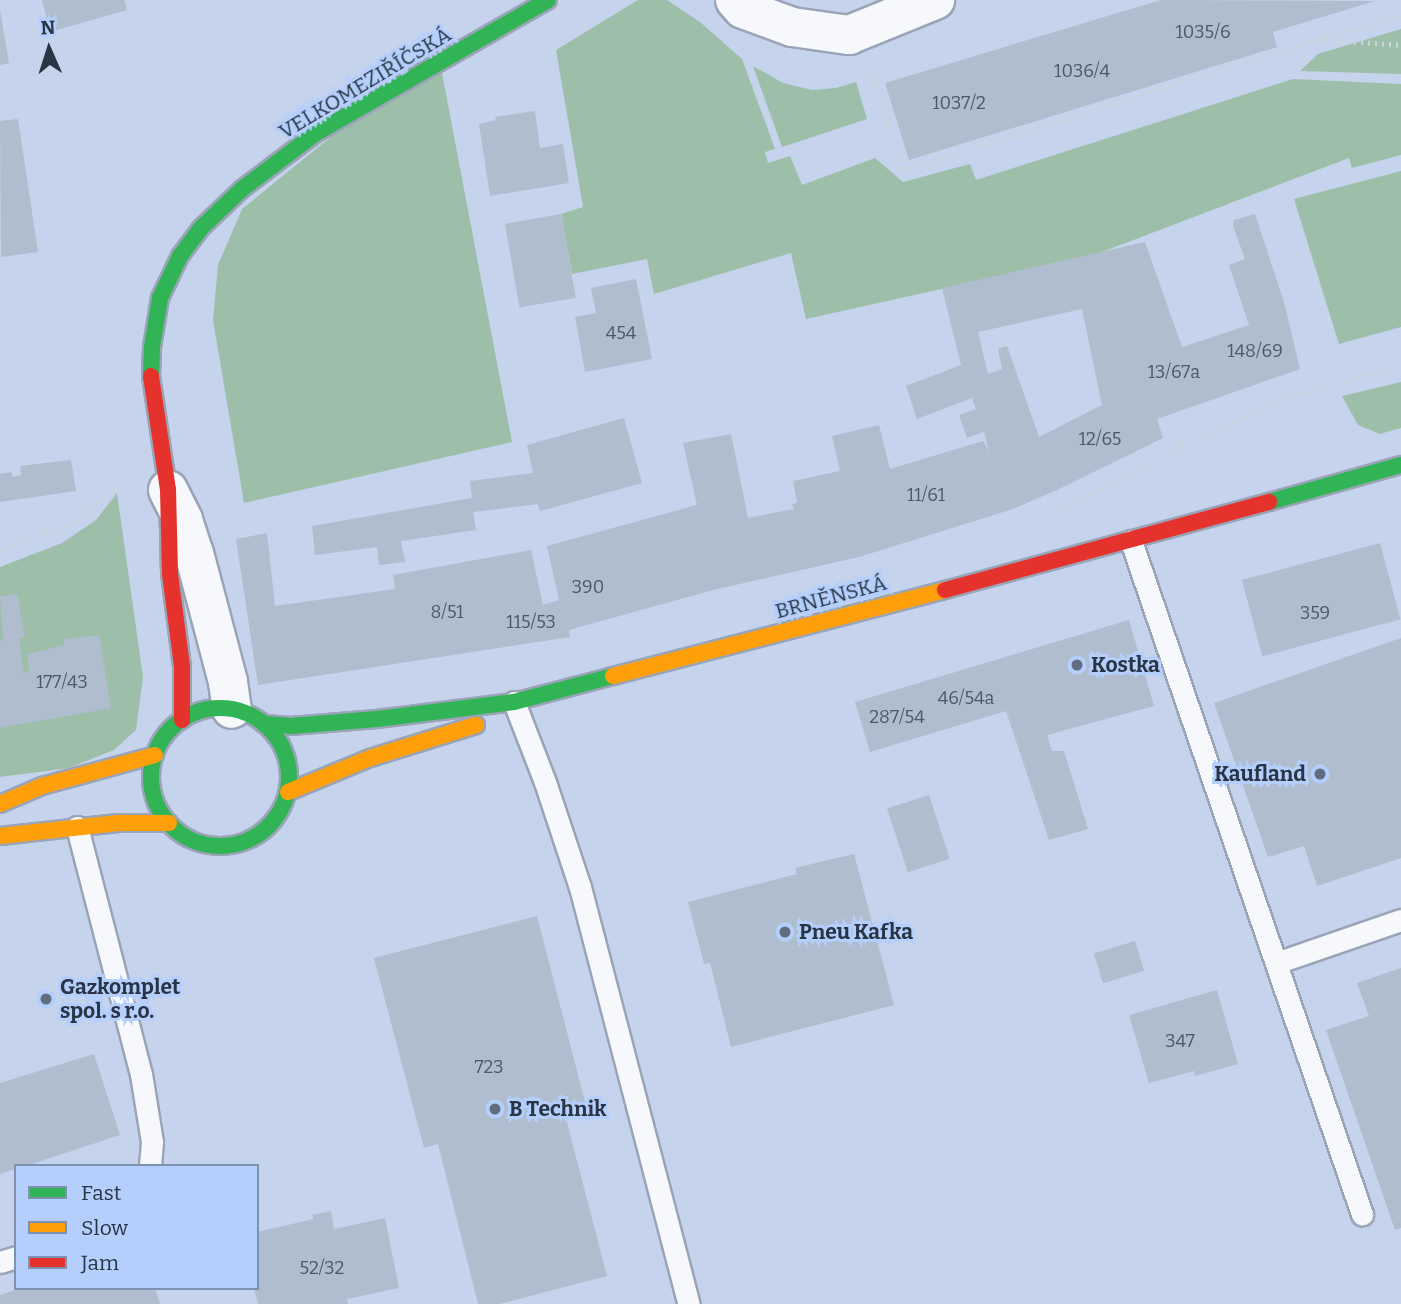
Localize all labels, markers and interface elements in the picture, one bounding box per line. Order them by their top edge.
north arrow [14,14,84,84]
text: N [40,16,56,39]
house number: 1035/6 [1176,21,1230,43]
street label: VELKOMEZIŘÍČSKÁ [274,22,456,144]
house number: 1036/4 [1054,60,1110,82]
house number: 1037/2 [932,92,986,114]
house number: 454 [606,322,636,344]
house number: 148/69 [1227,340,1283,362]
house number: 13/67a [1148,361,1200,383]
house number: 12/65 [1079,428,1121,450]
house number: 11/61 [907,484,945,506]
street label: BRNĚNSKÁ [772,570,890,624]
house number: 390 [572,576,604,598]
house number: 8/51 [430,601,464,623]
house number: 359 [1300,602,1330,624]
house number: 115/53 [506,611,556,633]
place label: Kostka [1091,652,1160,678]
marker: Kostka [1069,657,1085,673]
house number: 177/43 [36,671,88,693]
house number: 46/54a [938,687,994,709]
house number: 287/54 [869,706,925,728]
place label: Kaufland [1214,761,1306,787]
marker: Kaufland [1312,766,1328,782]
place label: Pneu Kafka [799,919,913,945]
marker: Pneu Kafka [777,924,793,940]
place label: Gazkomplet spol. s r.o. [60,974,180,1024]
marker: Gazkomplet spol. s r.o. [38,991,54,1007]
house number: 347 [1165,1030,1195,1052]
house number: 723 [475,1056,503,1078]
place label: B Technik [509,1096,607,1122]
marker: B Technik [487,1101,503,1117]
legend [14,1164,259,1290]
text: Fast [81,1180,121,1206]
text: Slow [81,1215,128,1241]
text: Jam [81,1250,119,1276]
house number: 52/32 [300,1257,344,1279]

